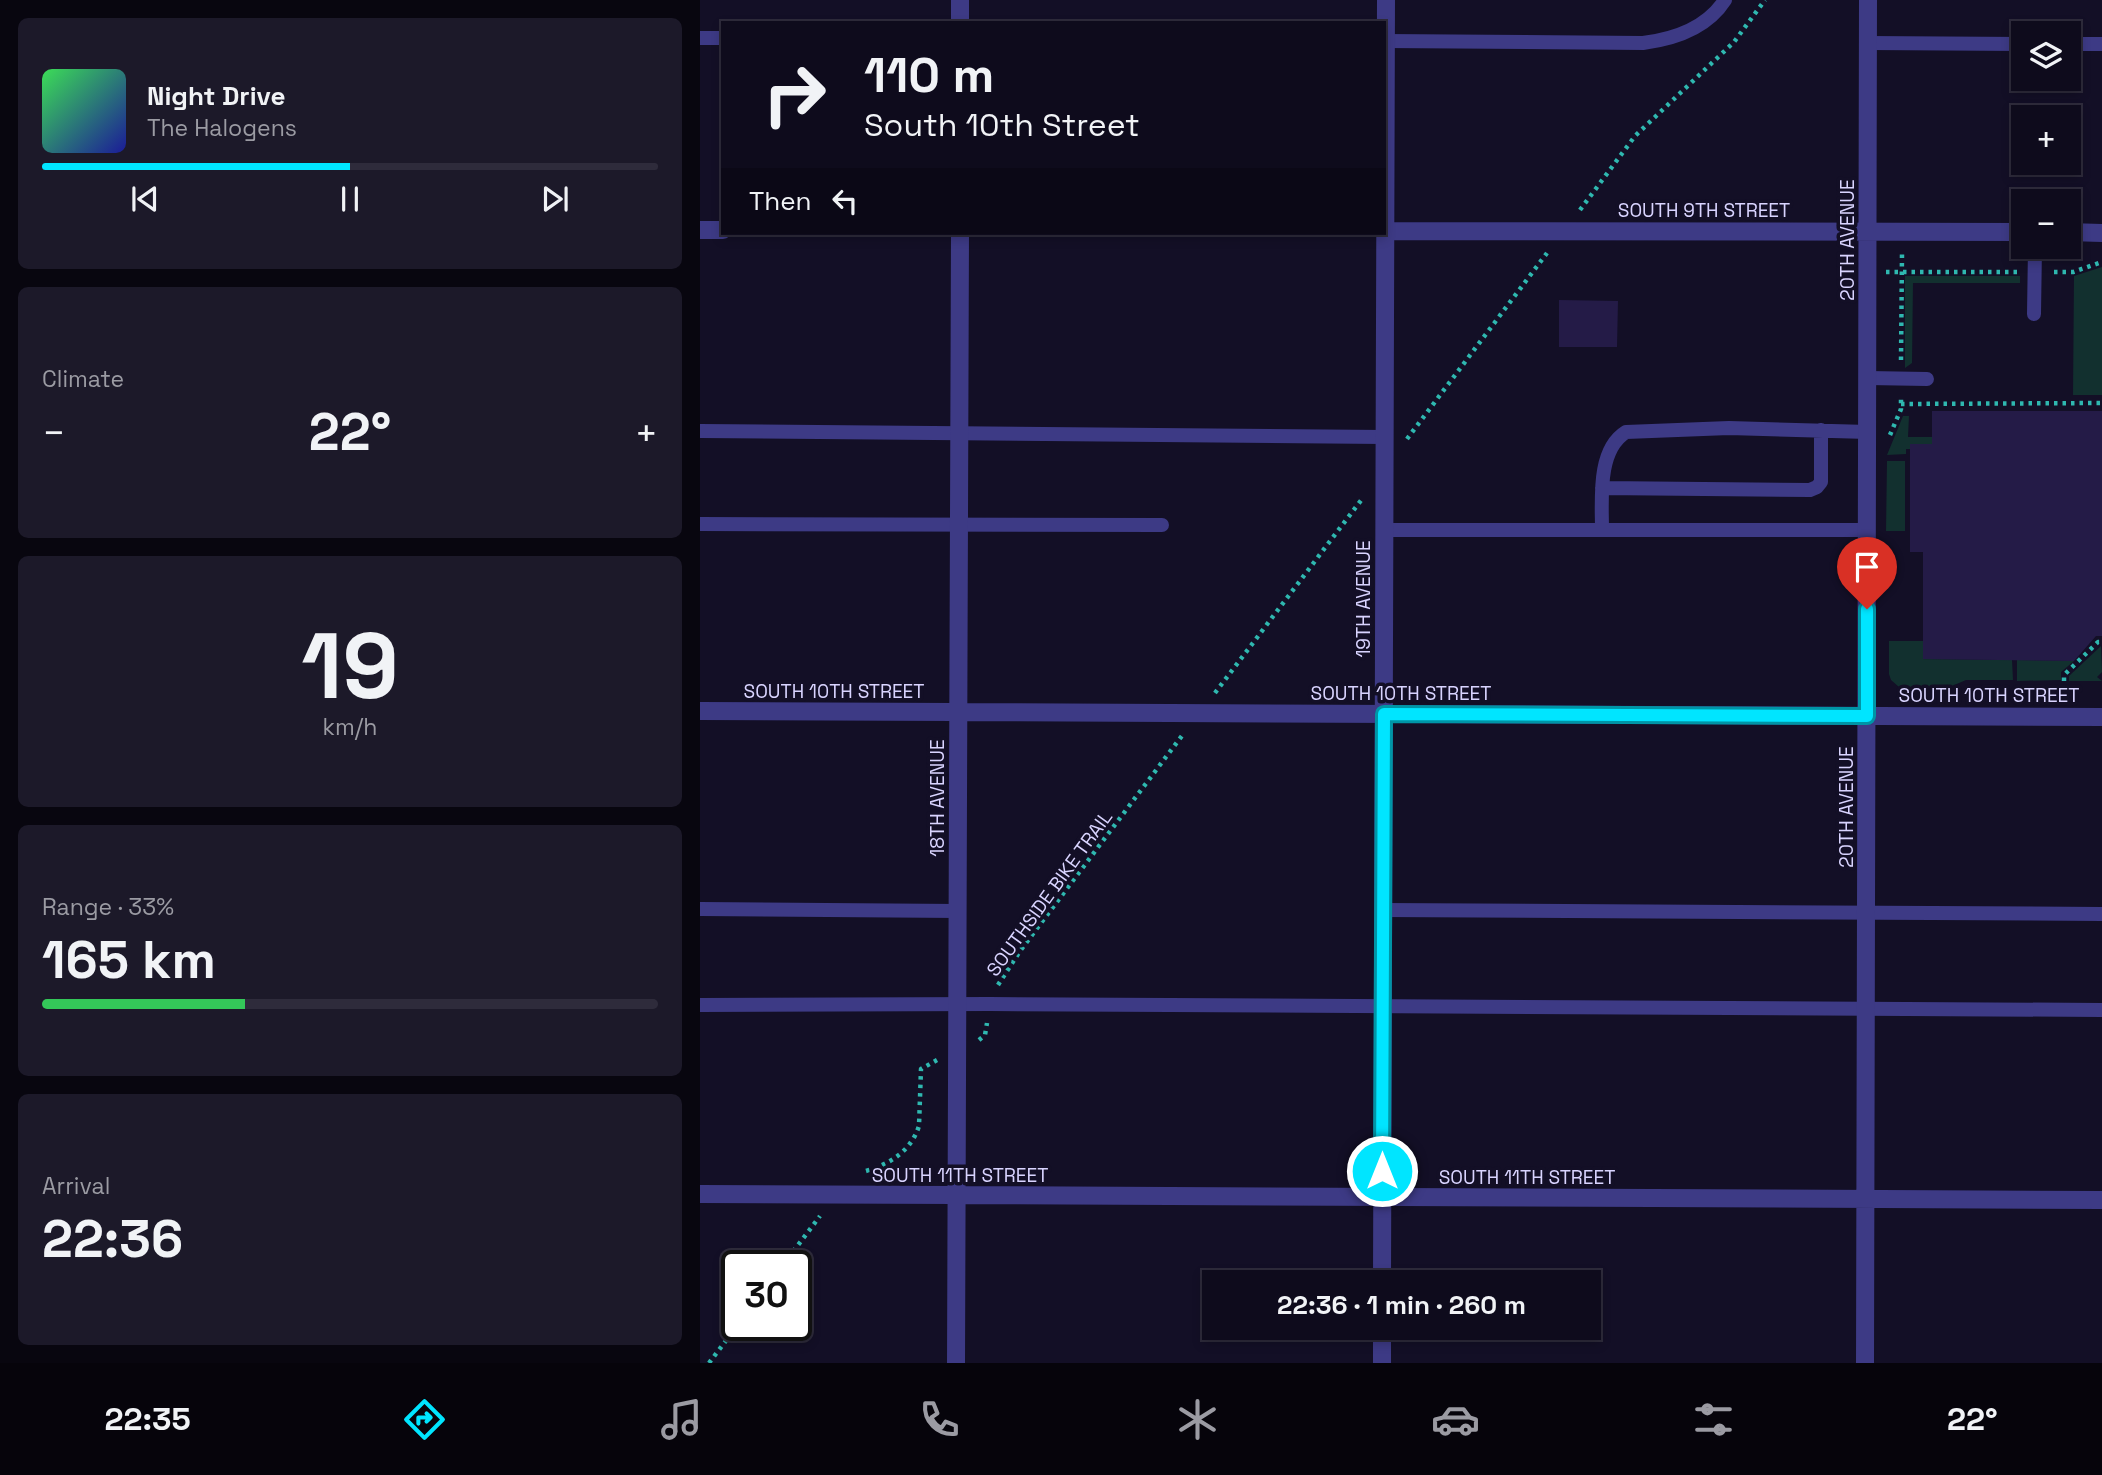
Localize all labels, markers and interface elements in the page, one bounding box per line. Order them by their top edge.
map controls [2011,21,2081,259]
button: layers [2011,21,2081,91]
text: 110 m [864,44,994,106]
icon: right [749,49,840,140]
text: Night Drive [147,79,285,113]
text: South 10th Street [864,105,1140,145]
button: + [2011,105,2081,175]
text: The Halogens [147,113,297,143]
street label: 20TH AVENUE [1835,179,1860,301]
icon: previous [126,180,164,218]
icon: pause [331,180,369,218]
icon: next [536,180,574,218]
icon: left [826,182,864,220]
text: Then [749,184,812,218]
button: − [2011,189,2081,259]
street label: SOUTH 9TH STREET [1618,198,1790,223]
text: Climate [42,364,124,394]
text: 22° [309,399,391,465]
text: − [42,409,66,457]
text: + [634,409,658,457]
pin [1837,537,1897,609]
street label: 19TH AVENUE [1351,540,1376,658]
icon: arrive [1848,548,1886,586]
text: 19 [301,608,399,725]
street label: SOUTH 10TH STREET [744,679,924,704]
street label: SOUTH 10TH STREET [1311,681,1491,706]
street label: SOUTH 10TH STREET [1899,683,2079,708]
text: km/h [323,712,377,742]
street label: 18TH AVENUE [925,739,950,857]
street label: 20TH AVENUE [1834,746,1859,868]
street label: SOUTHSIDE BIKE TRAIL [981,805,1118,981]
text: Range · 33% [42,892,174,922]
text: 165 km [42,927,216,993]
position arrow [1345,1134,1419,1208]
street label: SOUTH 11TH STREET [872,1163,1048,1188]
street label: SOUTH 11TH STREET [1439,1165,1615,1190]
text: Arrival [42,1171,110,1201]
text: 22:36 [42,1206,183,1272]
speed limit sign: 30 [721,1250,812,1341]
text: 22:36 · 1 min · 260 m [1277,1288,1526,1322]
icon: directions [400,1395,449,1444]
icon: music [657,1395,706,1444]
icon: phone [915,1395,964,1444]
icon: climate [1173,1395,1222,1444]
icon: car [1431,1395,1480,1444]
icon: filters [1689,1395,1738,1444]
text: 22:35 [104,1399,191,1439]
text: 22° [1947,1399,1998,1439]

